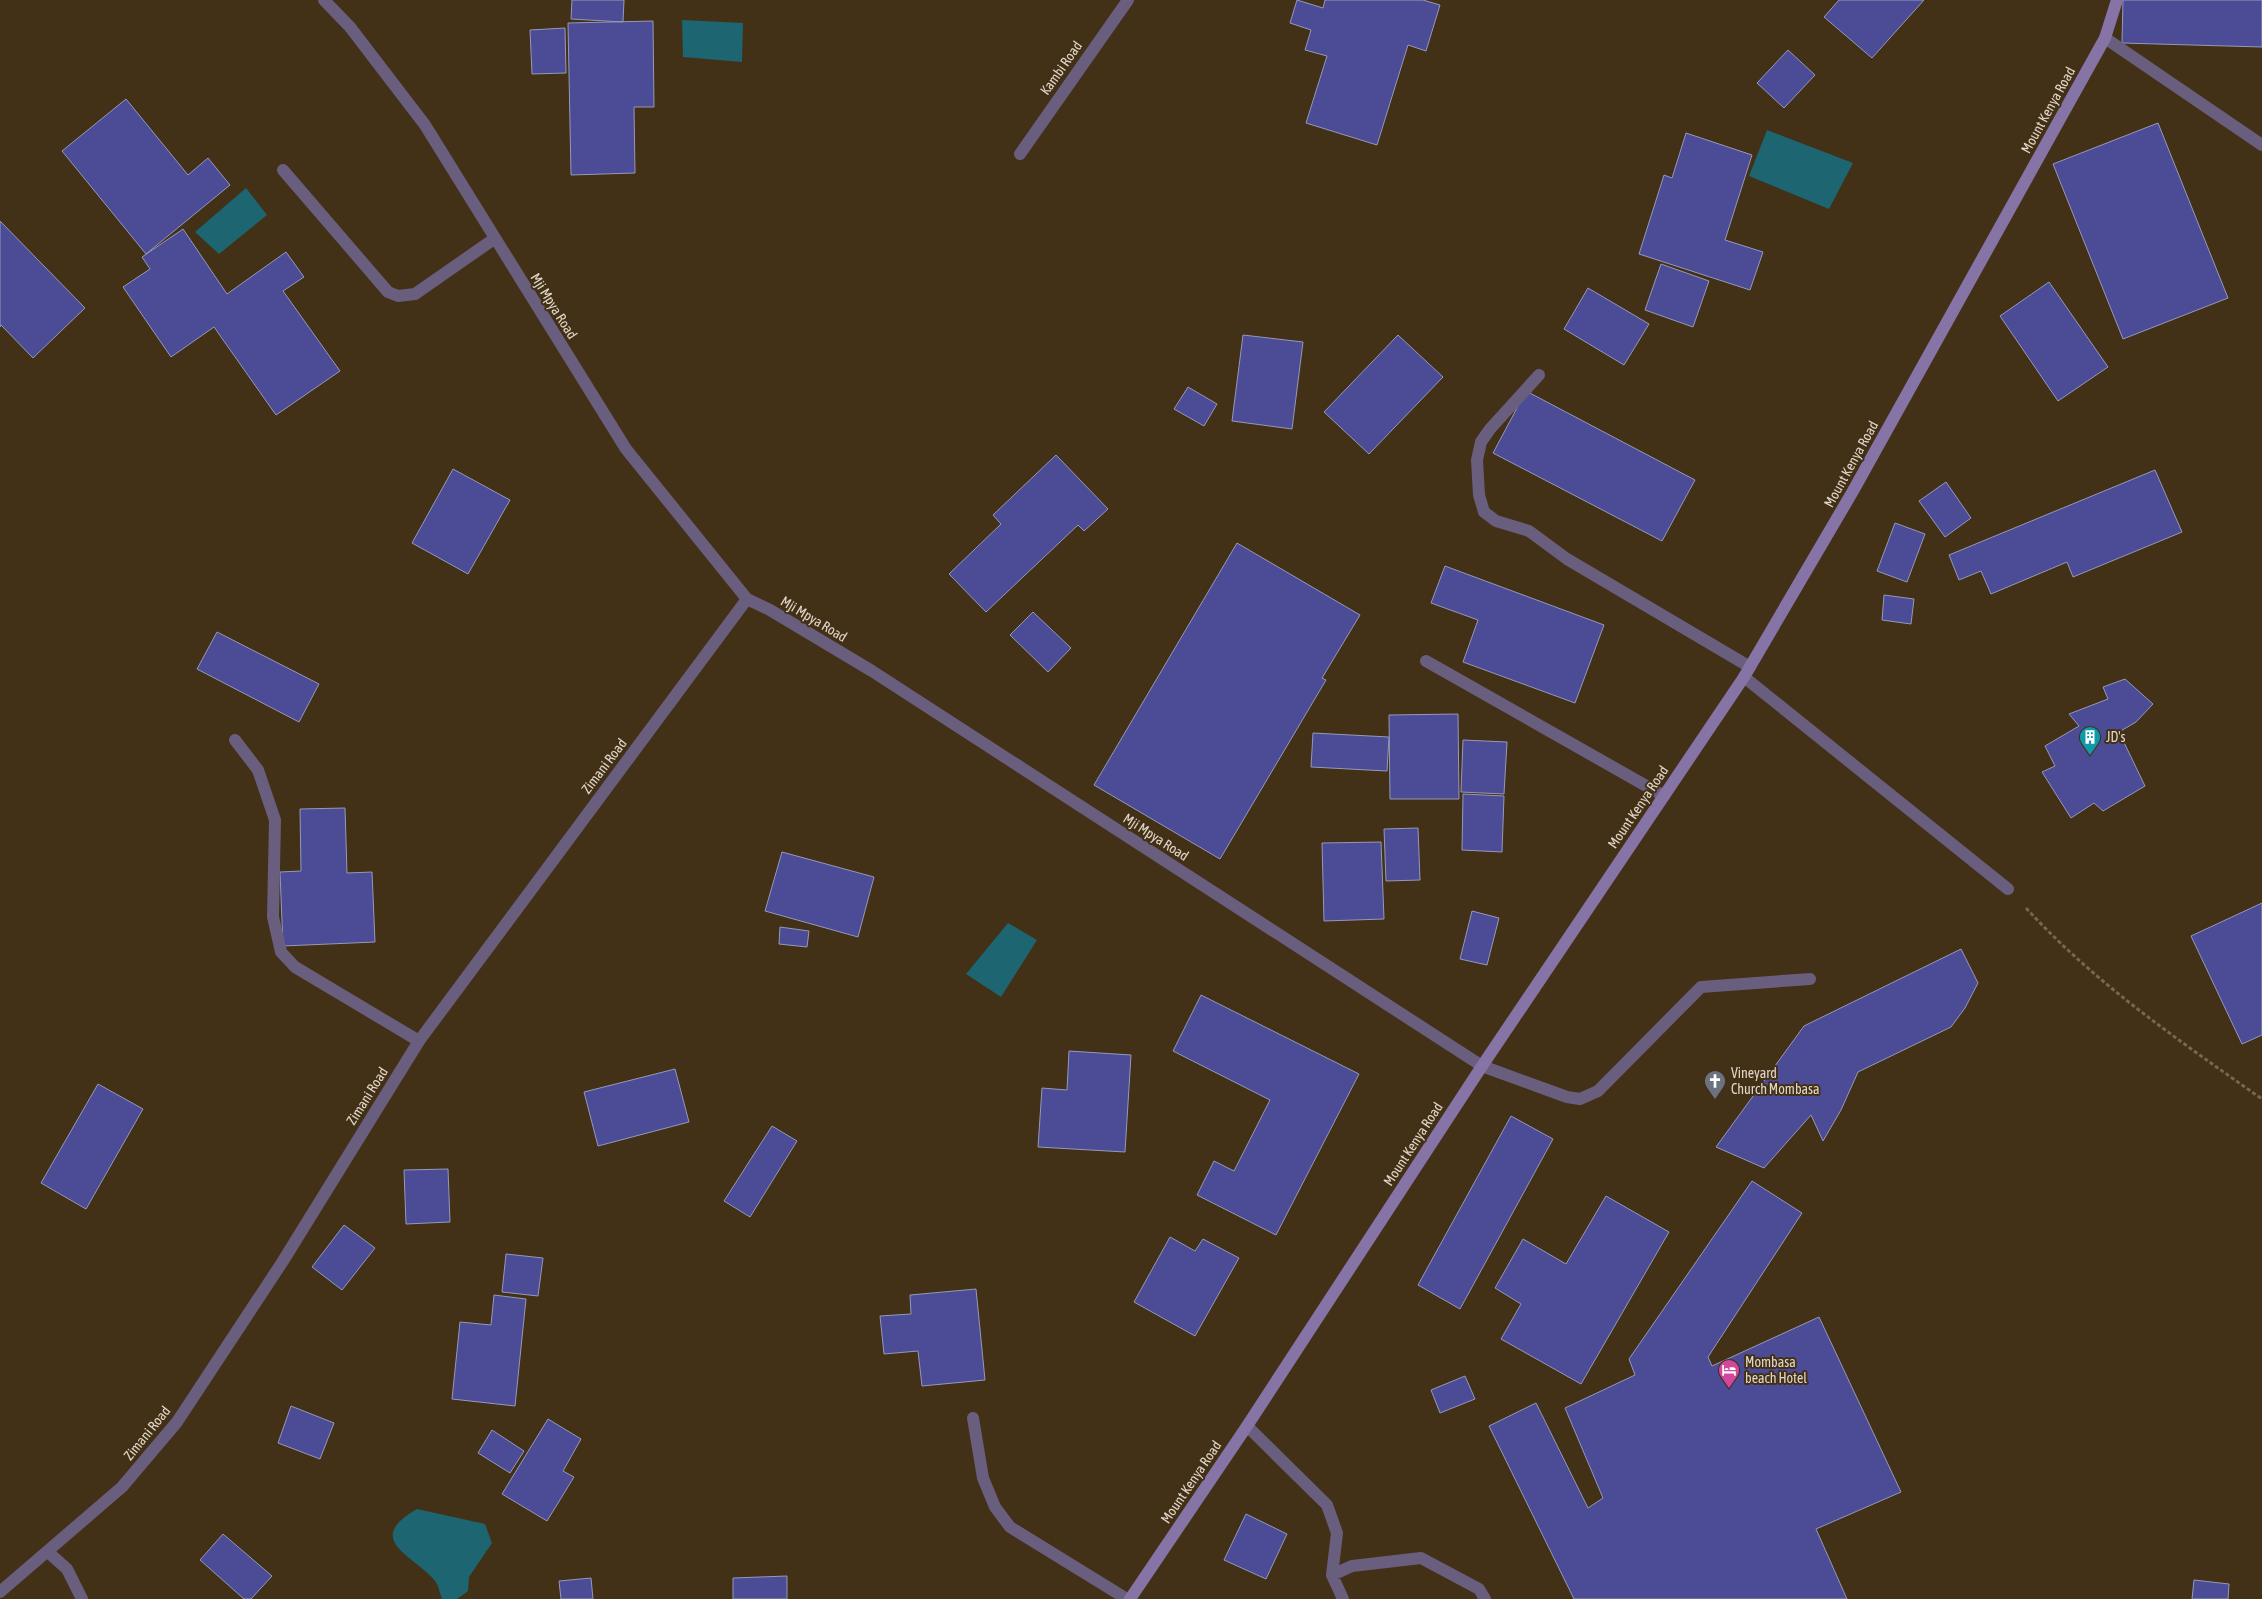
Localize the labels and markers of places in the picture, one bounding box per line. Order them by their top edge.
building icon: JD's [2078,725,2102,756]
place label: JD's [2106,729,2126,745]
place label: Vineyard Church Mombasa [1731,1065,1820,1097]
church icon: Vineyard Church Mombasa [1703,1069,1727,1100]
place label: Mombasa beach Hotel [1745,1354,1807,1386]
hotel icon: Mombasa beach Hotel [1717,1358,1741,1389]

